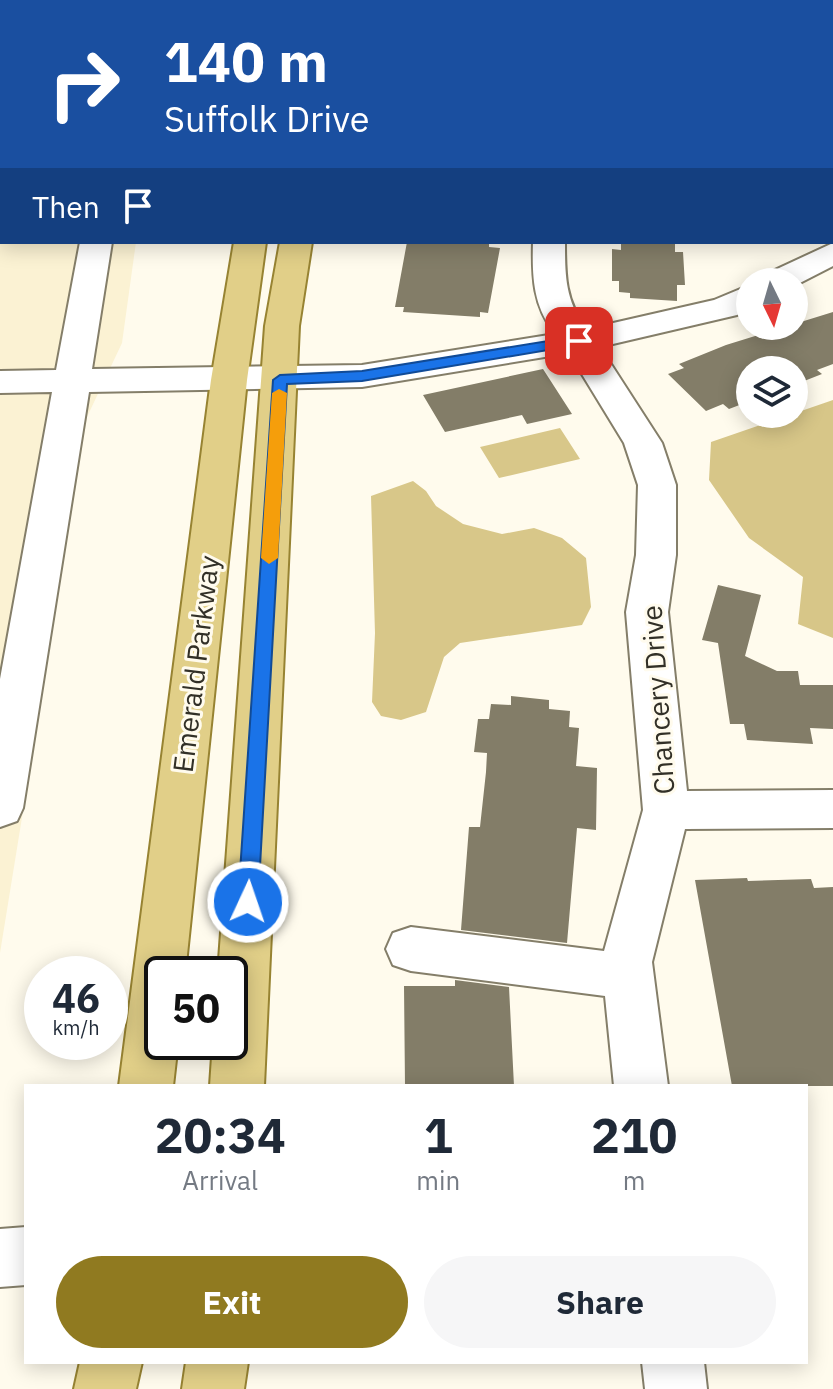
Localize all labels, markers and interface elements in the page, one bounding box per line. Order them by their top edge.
text: 140 m [164,25,328,97]
icon: right [32,32,136,136]
text: Suffolk Drive [164,95,370,142]
icon: arrive [116,184,160,228]
text: Then [32,187,100,226]
north arrow [736,268,808,340]
map controls [736,268,808,428]
pin [545,307,613,375]
icon: arrive [557,319,601,363]
button: layers [736,356,808,428]
street label: Emerald Parkway [164,553,227,775]
street label: Chancery Drive [632,604,683,796]
position arrow [206,860,290,944]
speed limit sign: 50 [144,956,248,1060]
text: 46 [52,972,100,1024]
text: km/h [52,1014,100,1041]
text: 20:34 [155,1104,286,1166]
text: 1 [424,1104,453,1166]
text: 210 [591,1104,677,1166]
text: Arrival [182,1163,258,1197]
text: min [416,1163,460,1197]
text: m [623,1163,645,1197]
button: Exit [56,1256,408,1348]
button: Share [424,1256,776,1348]

